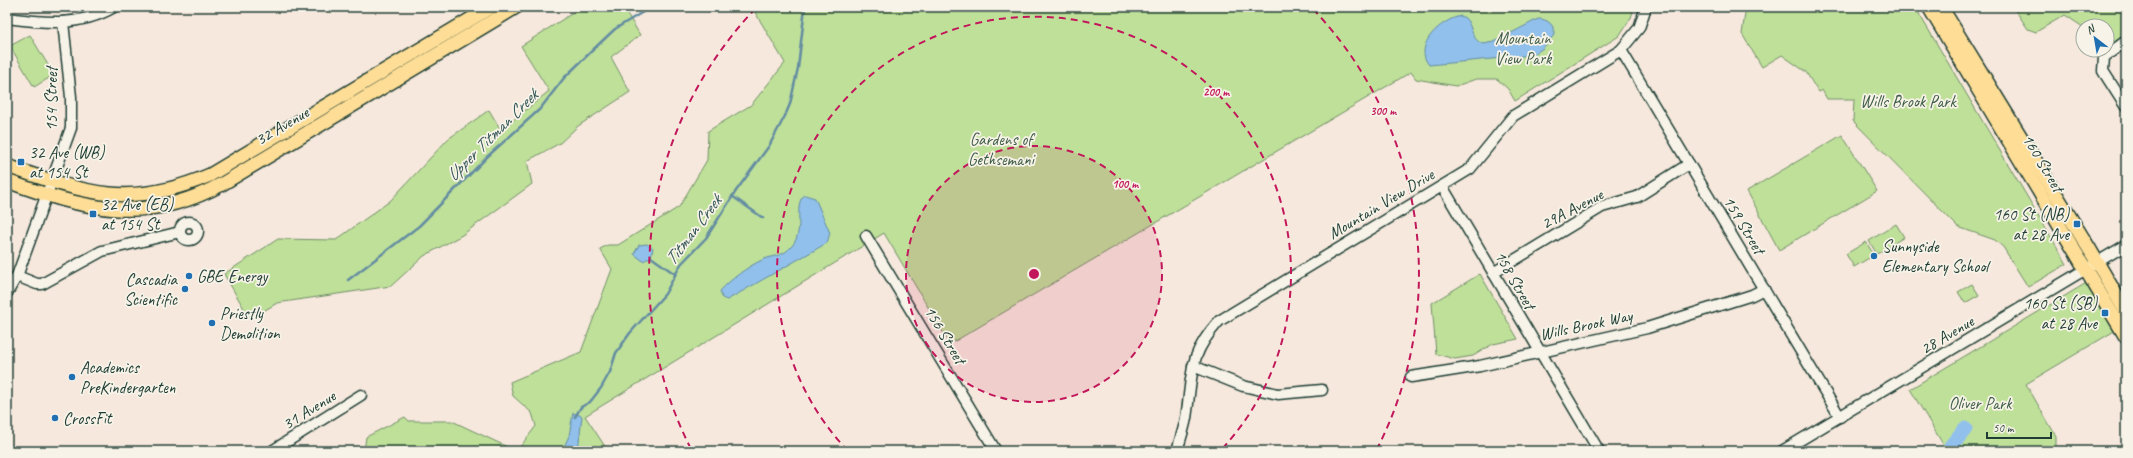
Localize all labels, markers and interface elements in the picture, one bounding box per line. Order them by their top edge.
north arrow [2075,18,2115,58]
text: N [2083,21,2098,37]
park label: Mountain View Park [1495,28,1553,69]
street label: 154 Street [41,65,62,131]
water label: Upper Titman Creek [442,82,545,185]
text: 200 m [1203,84,1230,100]
park label: Wills Brook Park [1860,91,1957,112]
street label: 32 Avenue [252,101,314,150]
text: 300 m [1370,103,1397,119]
park label: Gardens of Gethsemani [968,129,1036,170]
street label: 160 Street [2017,130,2070,198]
place label: 32 Ave (WB) at 154 St [29,142,106,183]
marker: 32 Ave (WB) at 154 St [16,157,26,167]
street label: Mountain View Drive [1324,163,1439,244]
text: 100 m [1112,176,1139,192]
street label: 29A Avenue [1537,183,1608,234]
water label: Titman Creek [660,188,728,269]
street label: 159 Street [1718,192,1771,260]
place label: 32 Ave (EB) at 154 St [101,194,175,235]
place label: 160 St (NB) at 28 Ave [1993,204,2070,245]
marker: 32 Ave (EB) at 154 St [88,209,98,219]
marker: 160 St (NB) at 28 Ave [2072,219,2082,229]
place label: Sunnyside Elementary School [1882,236,1991,277]
street label: 158 Street [1490,247,1541,315]
marker: Sunnyside Elementary School [1869,251,1879,261]
place label: GBE Energy [197,266,269,287]
centre of rings [1027,267,1041,281]
place label: Cascadia Scientific [124,269,179,310]
marker: GBE Energy [184,271,194,281]
marker: Cascadia Scientific [180,284,190,294]
place label: 160 St (SB) at 28 Ave [2023,293,2098,334]
street label: 156 Street [919,302,972,370]
place label: Priestly Demolition [220,303,281,344]
street label: Wills Brook Way [1538,305,1635,345]
marker: 160 St (SB) at 28 Ave [2100,308,2110,318]
street label: 28 Avenue [1917,310,1979,359]
marker: Priestly Demolition [207,318,217,328]
place label: Academics PreKindergarten [80,357,176,398]
marker: Academics PreKindergarten [67,372,77,382]
street label: 31 Avenue [279,385,341,434]
park label: Oliver Park [1949,393,2013,414]
place label: CrossFit [63,408,114,429]
marker: CrossFit [50,413,60,423]
scale bar [1987,414,2051,440]
text: 50 m [1993,420,2015,436]

